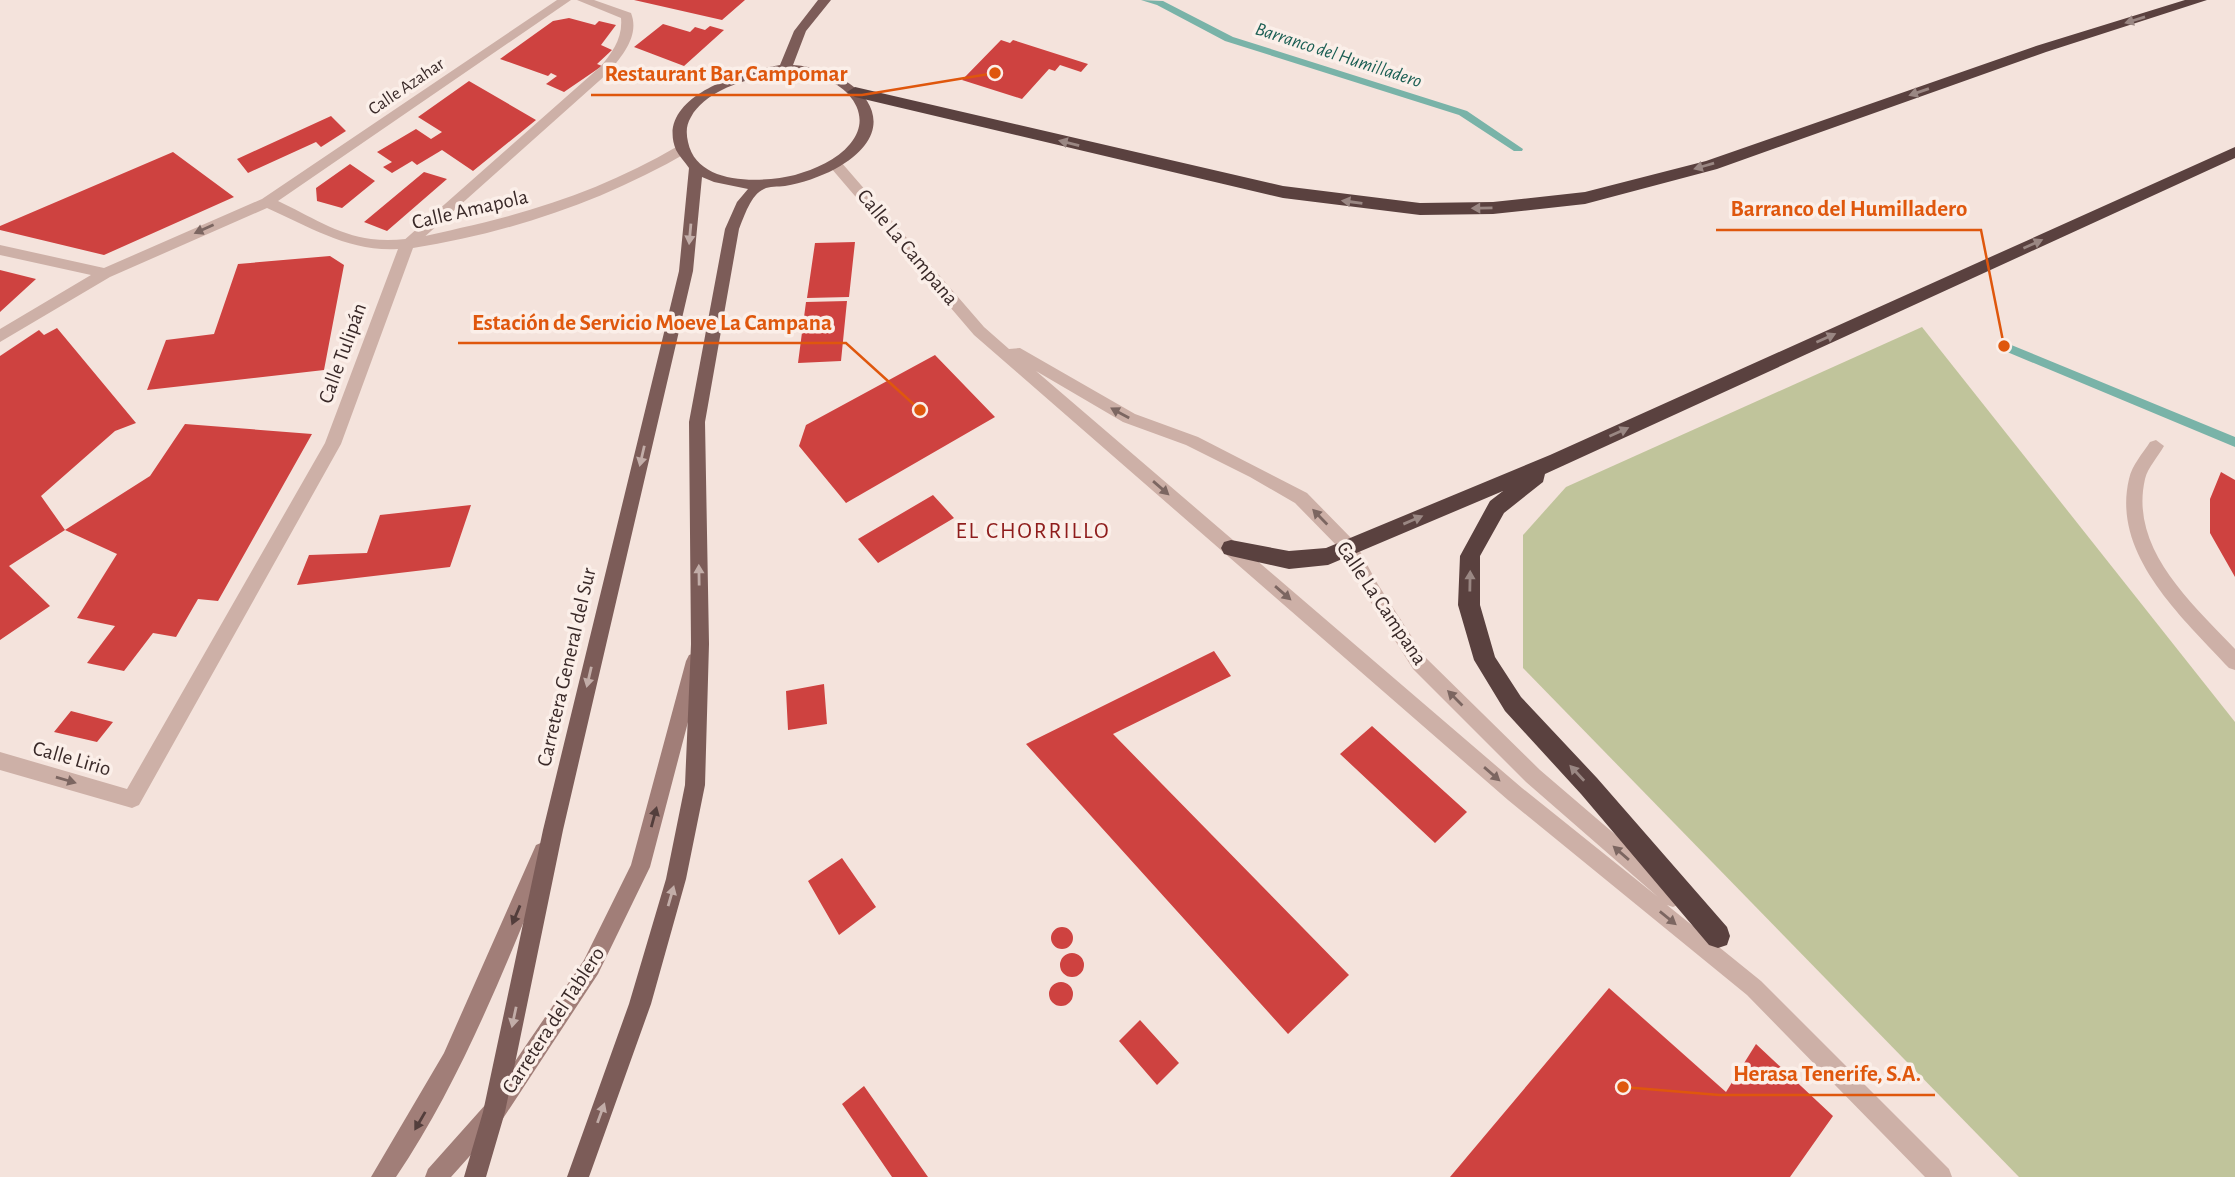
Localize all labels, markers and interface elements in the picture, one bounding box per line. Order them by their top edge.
one-way arrow [2124,16,2145,26]
water label: Barranco del Humilladero [1253,20,1424,91]
callout: Restaurant Bar Campomar [591,51,862,95]
street label: Calle Azahar [365,55,448,119]
text: Restaurant Bar Campomar [604,63,848,86]
one-way arrow [1909,87,1930,98]
one-way arrow [1058,137,1080,148]
one-way arrow [1694,162,1715,172]
street label: Calle La Campana [853,185,962,309]
street label: Calle Amapola [410,186,530,233]
callout: Barranco del Humilladero [1716,186,1981,230]
one-way arrow [1341,196,1363,207]
text: Barranco del Humilladero [1731,198,1967,221]
one-way arrow [1470,202,1492,214]
one-way arrow [684,223,695,245]
one-way arrow [194,224,215,235]
one-way arrow [2023,238,2044,249]
callout: Estación de Servicio Moeve La Campana [458,299,846,343]
street label: Calle Tulipán [315,300,370,406]
text: Estación de Servicio Moeve La Campana [472,312,832,335]
one-way arrow [1816,332,1836,344]
one-way arrow [1110,407,1129,419]
one-way arrow [1609,426,1629,438]
one-way arrow [636,445,647,467]
one-way arrow [1152,480,1169,495]
one-way arrow [1312,509,1328,526]
one-way arrow [1403,514,1423,526]
district label: EL CHORRILLO [956,520,1111,543]
street label: Calle La Campana [1333,538,1431,669]
one-way arrow [693,564,705,586]
street label: Carretera General del Sur [533,566,600,768]
one-way arrow [1464,570,1475,592]
one-way arrow [1274,585,1292,601]
one-way arrow [583,667,594,689]
one-way arrow [1447,690,1463,707]
street label: Calle Lirio [30,737,113,780]
one-way arrow [1570,765,1586,782]
one-way arrow [1483,766,1501,782]
one-way arrow [55,775,76,785]
one-way arrow [649,806,660,828]
one-way arrow [1613,846,1630,861]
one-way arrow [666,886,676,907]
one-way arrow [510,905,522,925]
one-way arrow [1659,910,1676,925]
street label: Carretera del Tablero [498,943,609,1097]
one-way arrow [508,1006,519,1028]
callout: Herasa Tenerife, S.A. [1719,1051,1935,1095]
text: Herasa Tenerife, S.A. [1733,1063,1921,1086]
one-way arrow [596,1102,607,1123]
one-way arrow [413,1111,426,1130]

